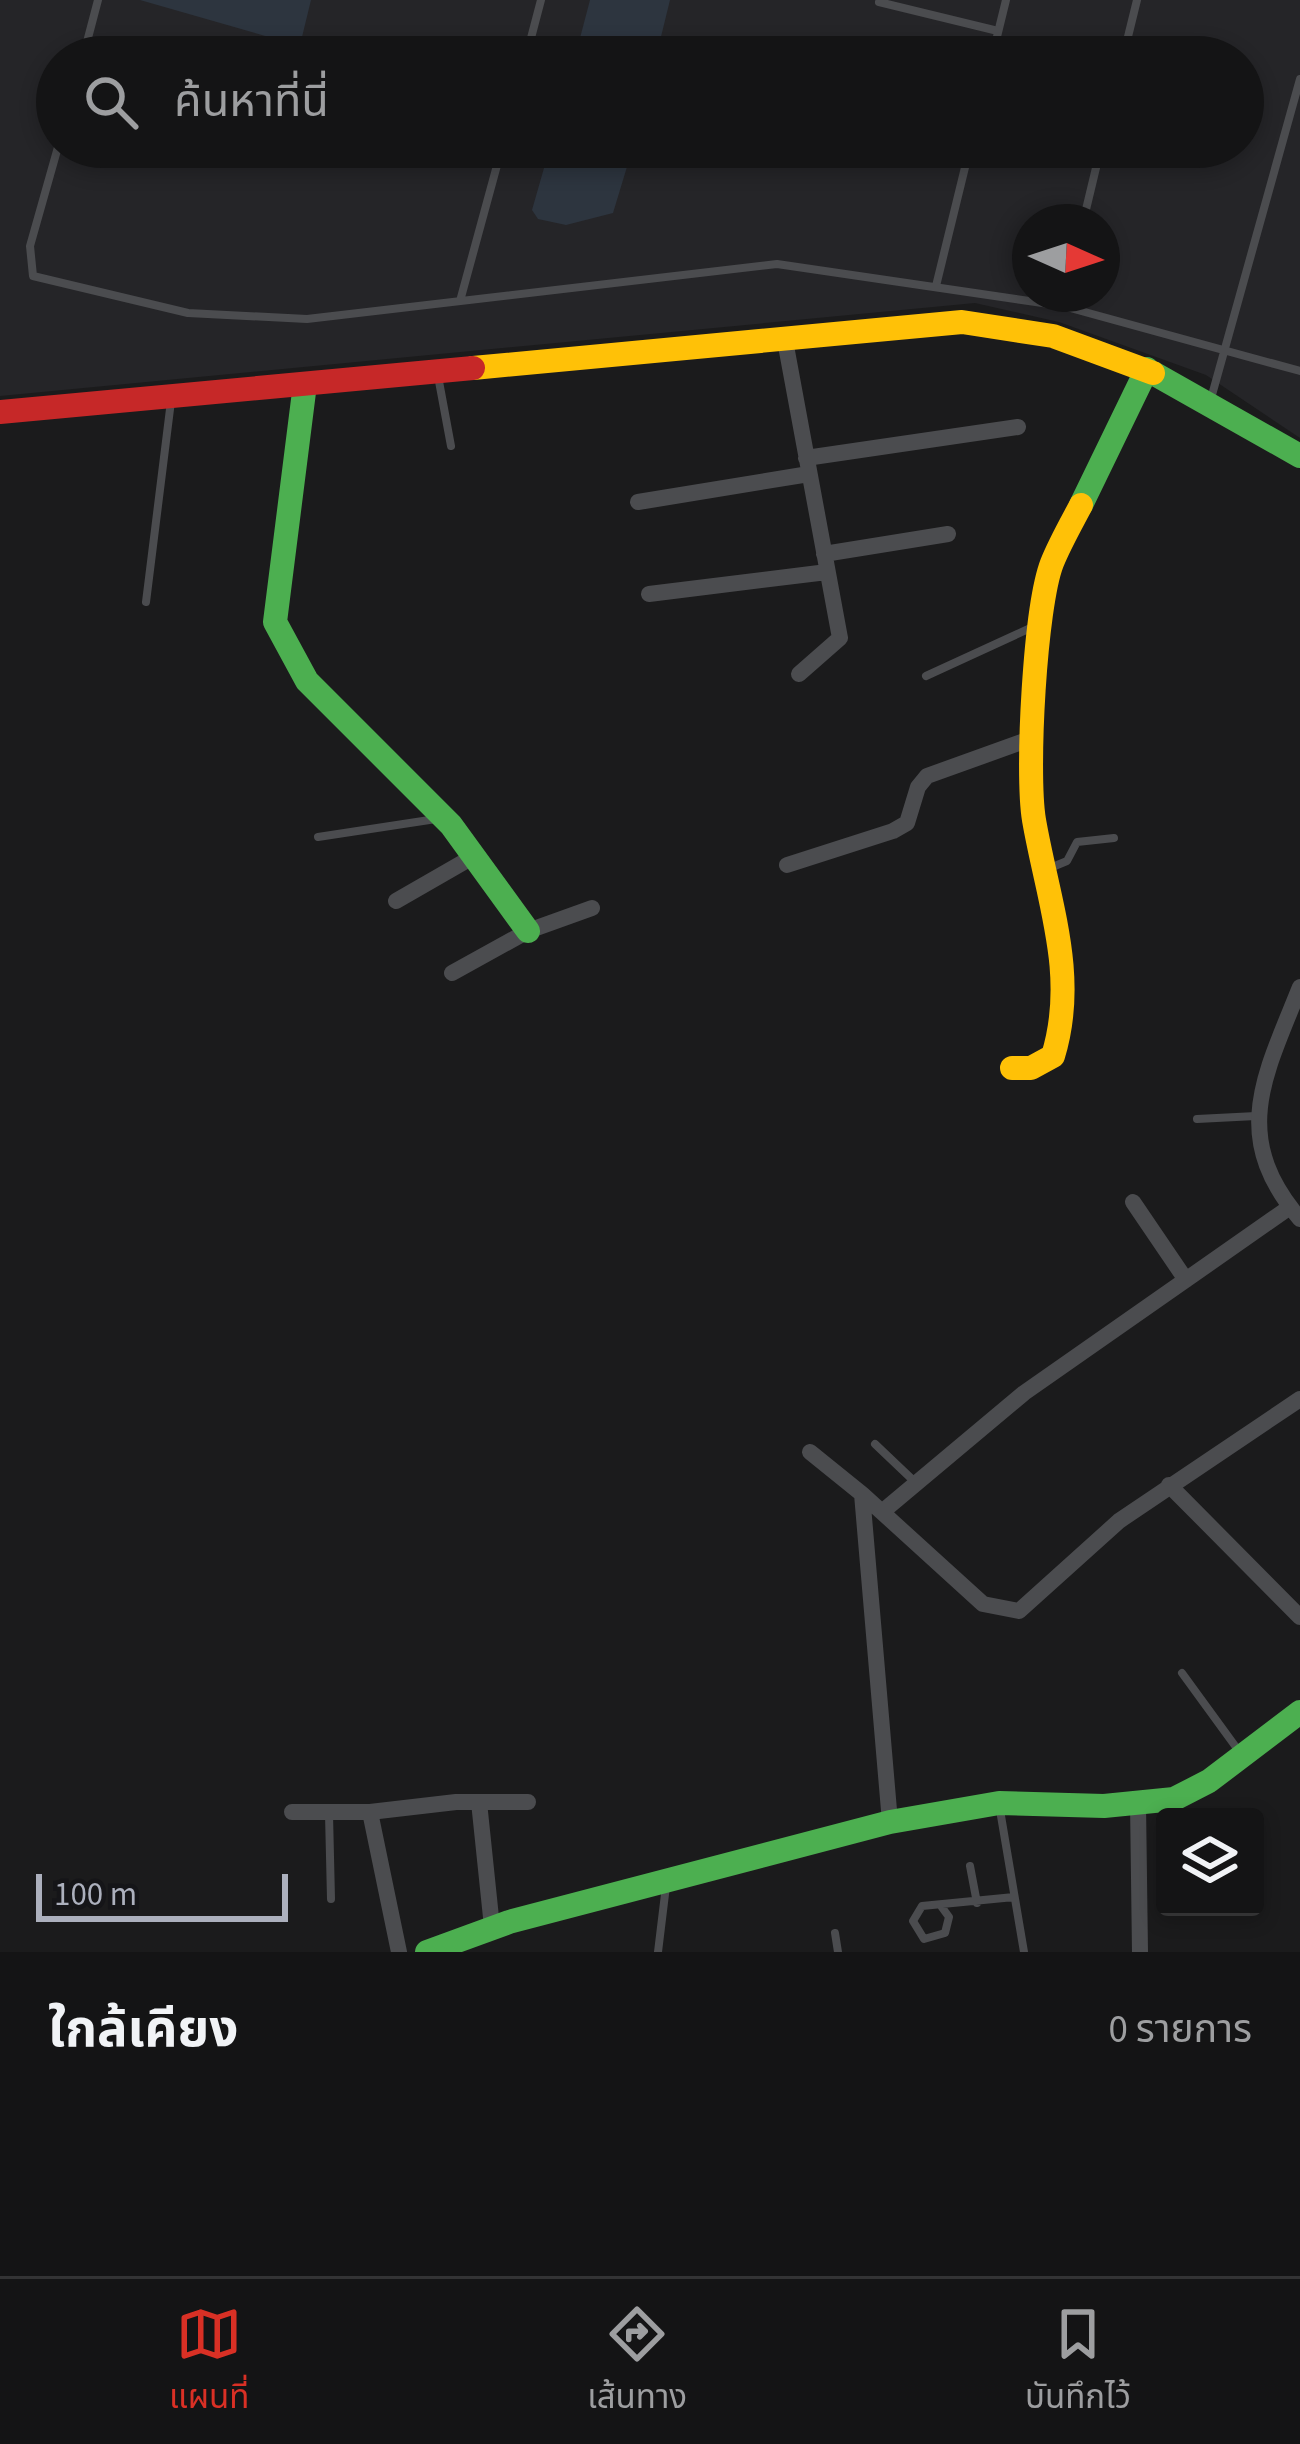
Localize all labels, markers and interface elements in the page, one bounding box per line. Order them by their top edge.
search box [36,36,1264,168]
icon: search [78,69,144,135]
text: ค้นหาที่นี่ [174,70,329,134]
north arrow [1012,204,1120,312]
map controls [1156,1808,1264,1916]
button: layers [1156,1808,1264,1916]
scale bar [36,1868,288,1921]
text: 100 m [54,1871,137,1918]
text: ใกล้เคียง [48,1994,238,2066]
text: 0 รายการ [1109,2002,1252,2058]
tab: แผนที่ [169,2301,249,2423]
tab: เส้นทาง [587,2301,687,2423]
tab: บันทึกไว้ [1025,2301,1131,2423]

